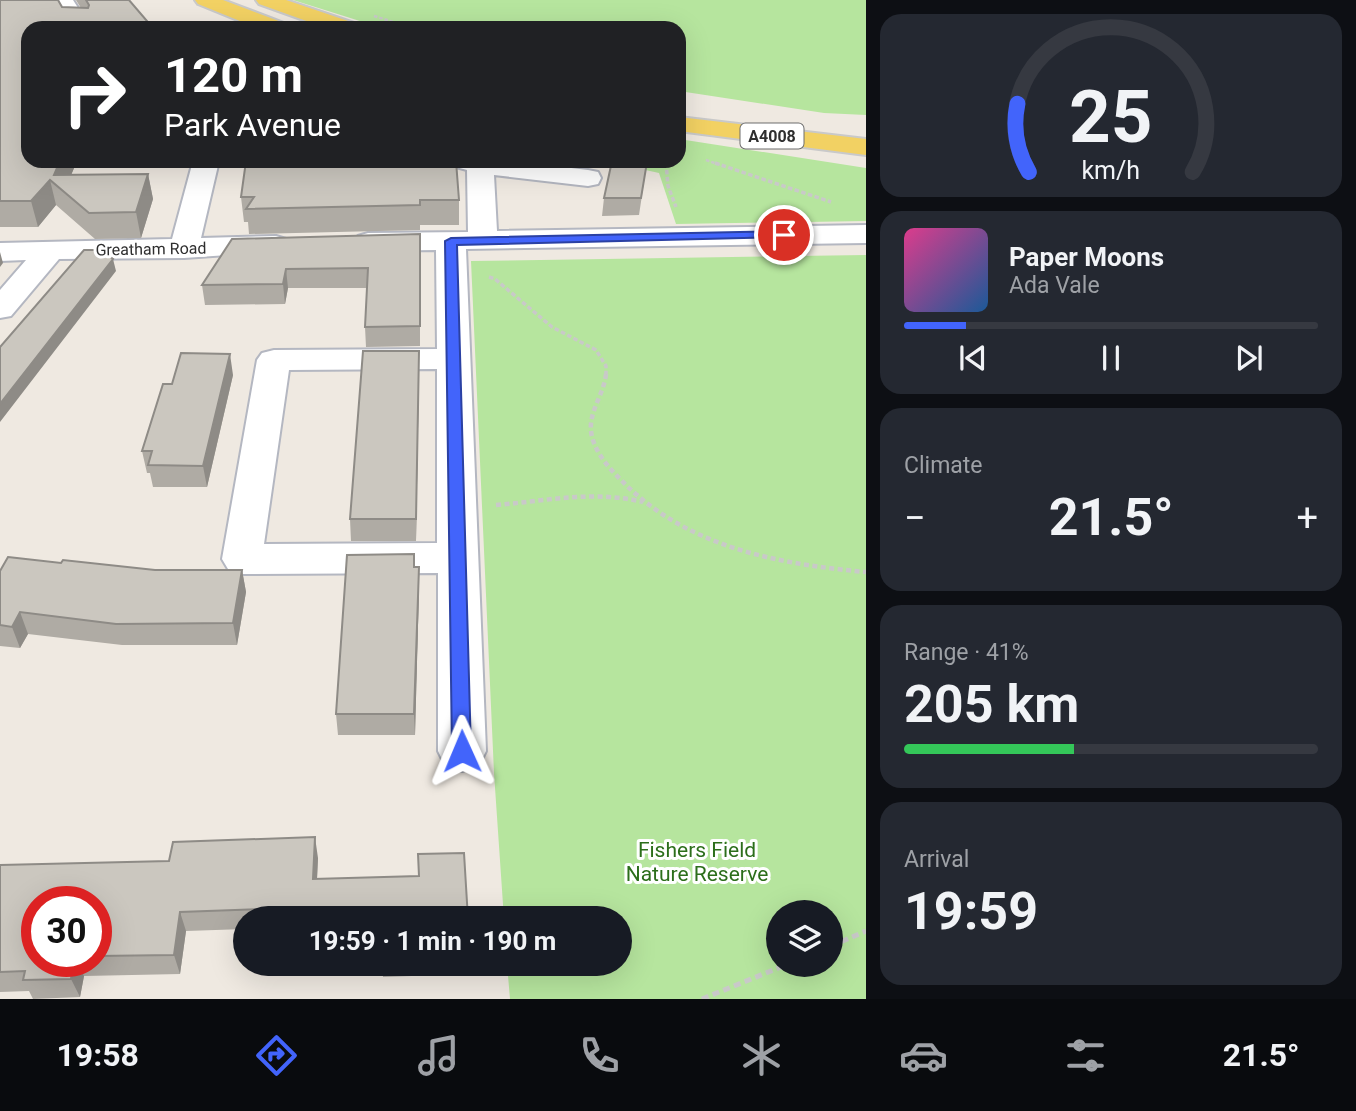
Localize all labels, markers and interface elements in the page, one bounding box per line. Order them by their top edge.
text: 120 m [164,47,303,104]
icon: right [49,49,140,140]
text: 25 [1069,74,1153,160]
text: Park Avenue [164,106,341,144]
road number: A4008 [740,124,804,148]
text: km/h [1082,155,1140,184]
pin [754,205,814,265]
icon: arrive [765,216,803,254]
street label: Greatham Road [95,239,207,259]
text: Paper Moons [1009,242,1164,272]
text: Ada Vale [1009,272,1100,299]
icon: previous [954,339,992,377]
icon: pause [1092,339,1130,377]
icon: next [1230,339,1268,377]
text: Climate [904,452,983,479]
text: 21.5° [1049,487,1174,548]
text: − [904,496,926,540]
text: + [1296,496,1318,540]
text: Range · 41% [904,639,1029,666]
text: 205 km [904,674,1079,735]
position arrow [425,714,499,788]
park label: Fishers Field Nature Reserve [626,838,768,886]
text: Arrival [904,846,969,873]
text: 19:59 [904,881,1038,942]
speed limit sign: 30 [21,886,112,977]
map controls [766,900,843,977]
button: layers [766,900,843,977]
text: 19:59 · 1 min · 190 m [309,926,556,956]
icon: directions [252,1031,301,1080]
icon: music [414,1031,463,1080]
icon: phone [575,1031,624,1080]
icon: climate [737,1031,786,1080]
icon: car [899,1031,948,1080]
icon: filters [1061,1031,1110,1080]
text: 19:58 [56,1036,139,1074]
text: 21.5° [1223,1036,1299,1074]

